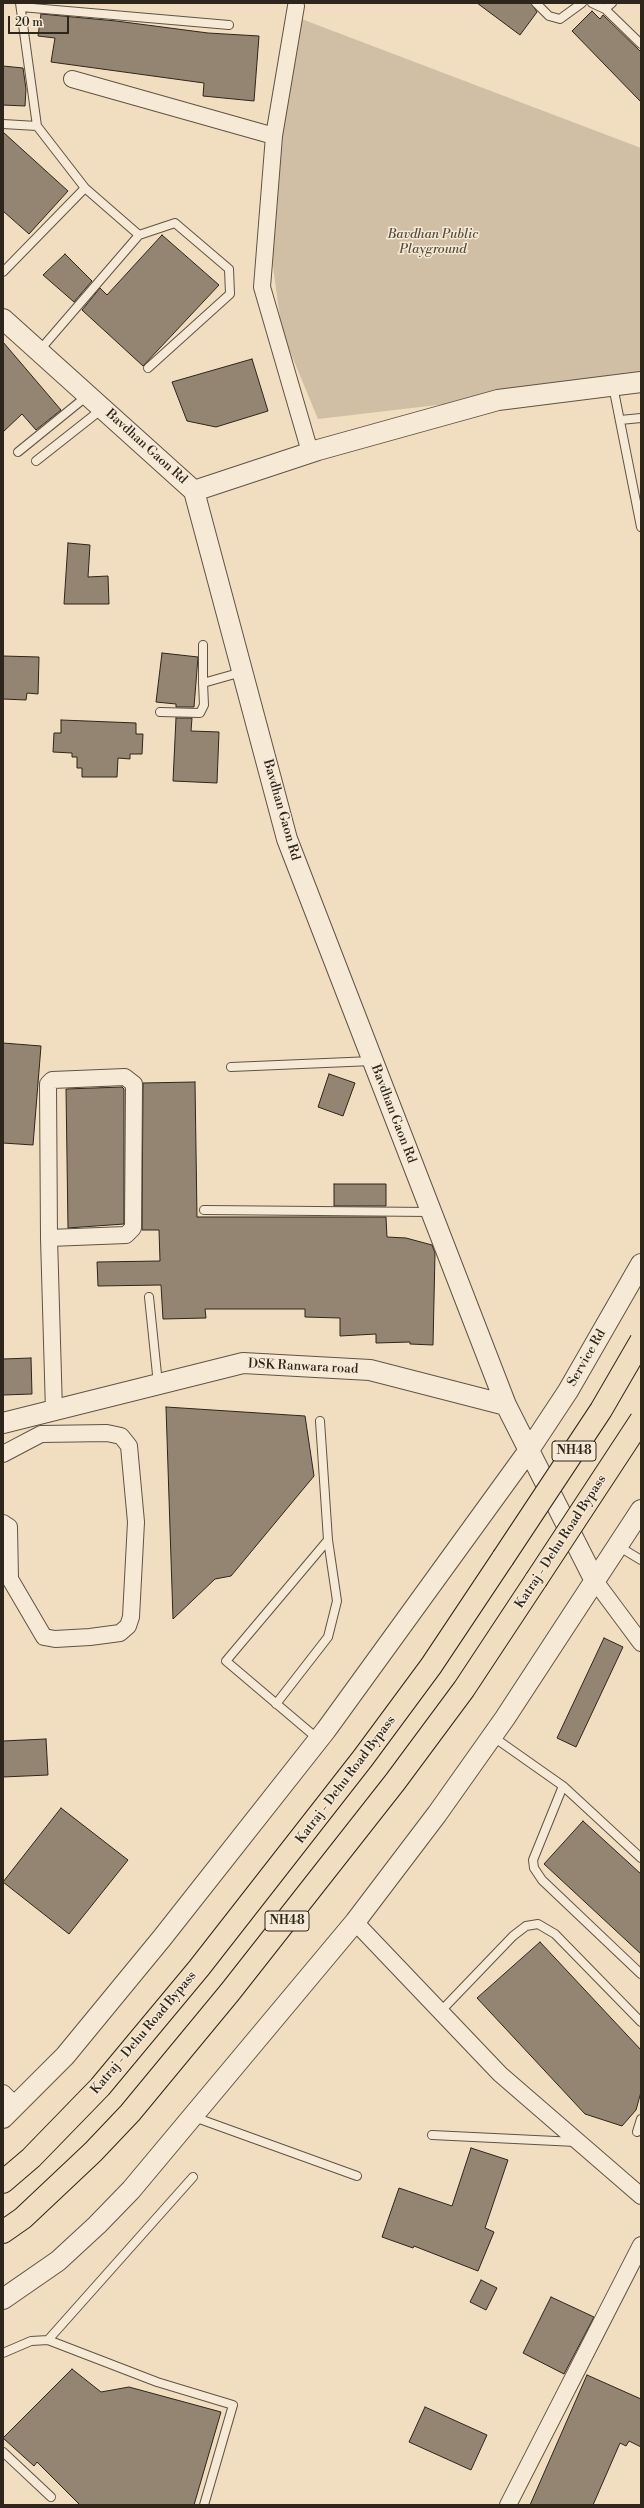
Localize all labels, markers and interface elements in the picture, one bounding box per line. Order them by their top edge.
scale bar [10,8,71,34]
text: 20 m [15,15,43,30]
park label: Bavdhan Public Playground [388,227,478,258]
street label: Bavdhan Gaon Rd [102,406,190,488]
street label: Bavdhan Gaon Rd [259,758,303,862]
street label: Bavdhan Gaon Rd [367,1063,419,1165]
street label: Service Rd [564,1327,610,1389]
street label: DSK Ranwara road [247,1356,359,1378]
road number: NH48 [552,1441,596,1461]
street label: Katraj - Dehu Road Bypass [512,1472,610,1612]
street label: Katraj - Dehu Road Bypass [293,1713,399,1847]
road number: NH48 [265,1911,309,1931]
street label: Katraj - Dehu Road Bypass [88,1968,200,2098]

